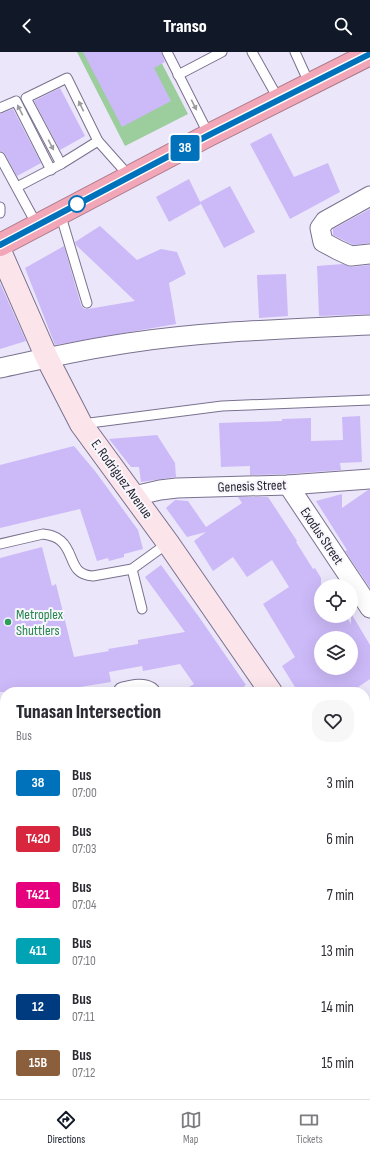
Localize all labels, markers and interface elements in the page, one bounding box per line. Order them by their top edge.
icon: back [16,15,38,37]
icon: search [332,15,354,37]
text: Transo [163,16,207,37]
one-way arrow [190,99,197,111]
one-way arrow [78,101,84,112]
one-way arrow [17,104,24,116]
line badge: 38 [167,135,203,161]
one-way arrow [48,139,54,151]
text: 38 [179,139,191,156]
unlabelled marker [68,195,86,213]
street label: E. Rodriguez Avenue [88,436,156,522]
street label: Genesis Street [217,476,287,496]
street label: Exodus Street [297,504,347,568]
map controls [314,579,358,675]
button: locate [314,579,358,623]
place label: Metroplex Shuttlers [16,606,64,639]
marker: Metroplex Shuttlers [3,617,13,627]
button: layers [314,631,358,675]
button: heart [312,700,354,742]
text: Tunasan Intersection [16,701,161,724]
text: Bus [16,728,32,744]
text: Bus [72,766,91,785]
text: 38 [32,774,44,791]
text: 3 min [326,774,354,793]
text: 07:00 [72,785,97,801]
text: Bus [72,822,91,841]
text: T420 [26,830,50,847]
text: 6 min [326,830,354,849]
text: 07:03 [72,841,97,857]
text: Bus [72,878,91,897]
text: T421 [26,886,50,903]
text: 7 min [327,886,354,905]
text: 07:04 [72,897,97,913]
text: Bus [72,934,91,953]
text: 411 [29,942,47,959]
text: 13 min [321,942,354,961]
text: 07:10 [72,953,96,969]
text: Bus [72,990,91,1009]
text: 12 [32,998,44,1015]
text: 14 min [321,998,354,1017]
text: 07:11 [72,1009,94,1025]
text: Bus [72,1046,91,1065]
text: 15B [29,1054,47,1071]
text: 15 min [322,1054,354,1073]
text: 07:12 [72,1065,95,1081]
tab: Directions [47,1109,85,1146]
tab: Map [180,1109,202,1146]
tab: Tickets [296,1109,323,1146]

